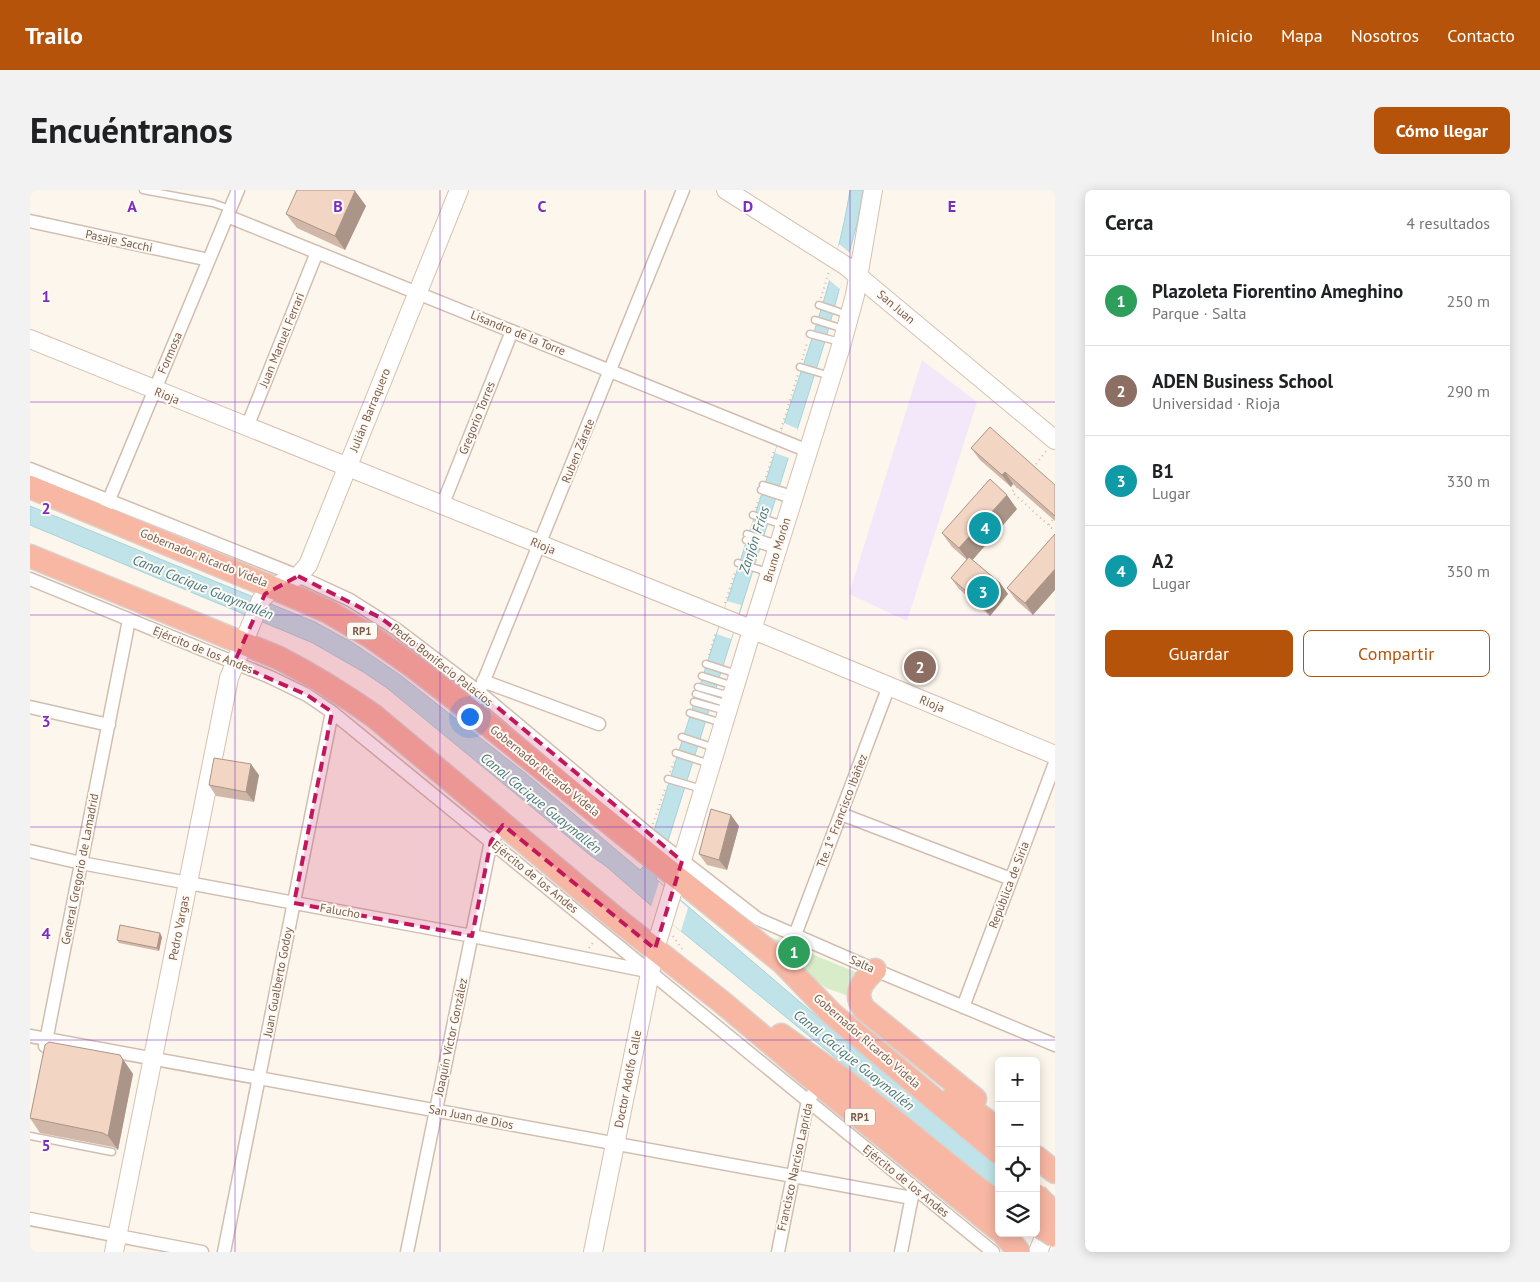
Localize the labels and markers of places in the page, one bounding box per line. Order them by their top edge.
pin: 4 [969,509,1001,547]
pin: 3 [967,573,999,611]
pin: 2 [904,648,936,686]
pin: 1 [778,933,810,971]

